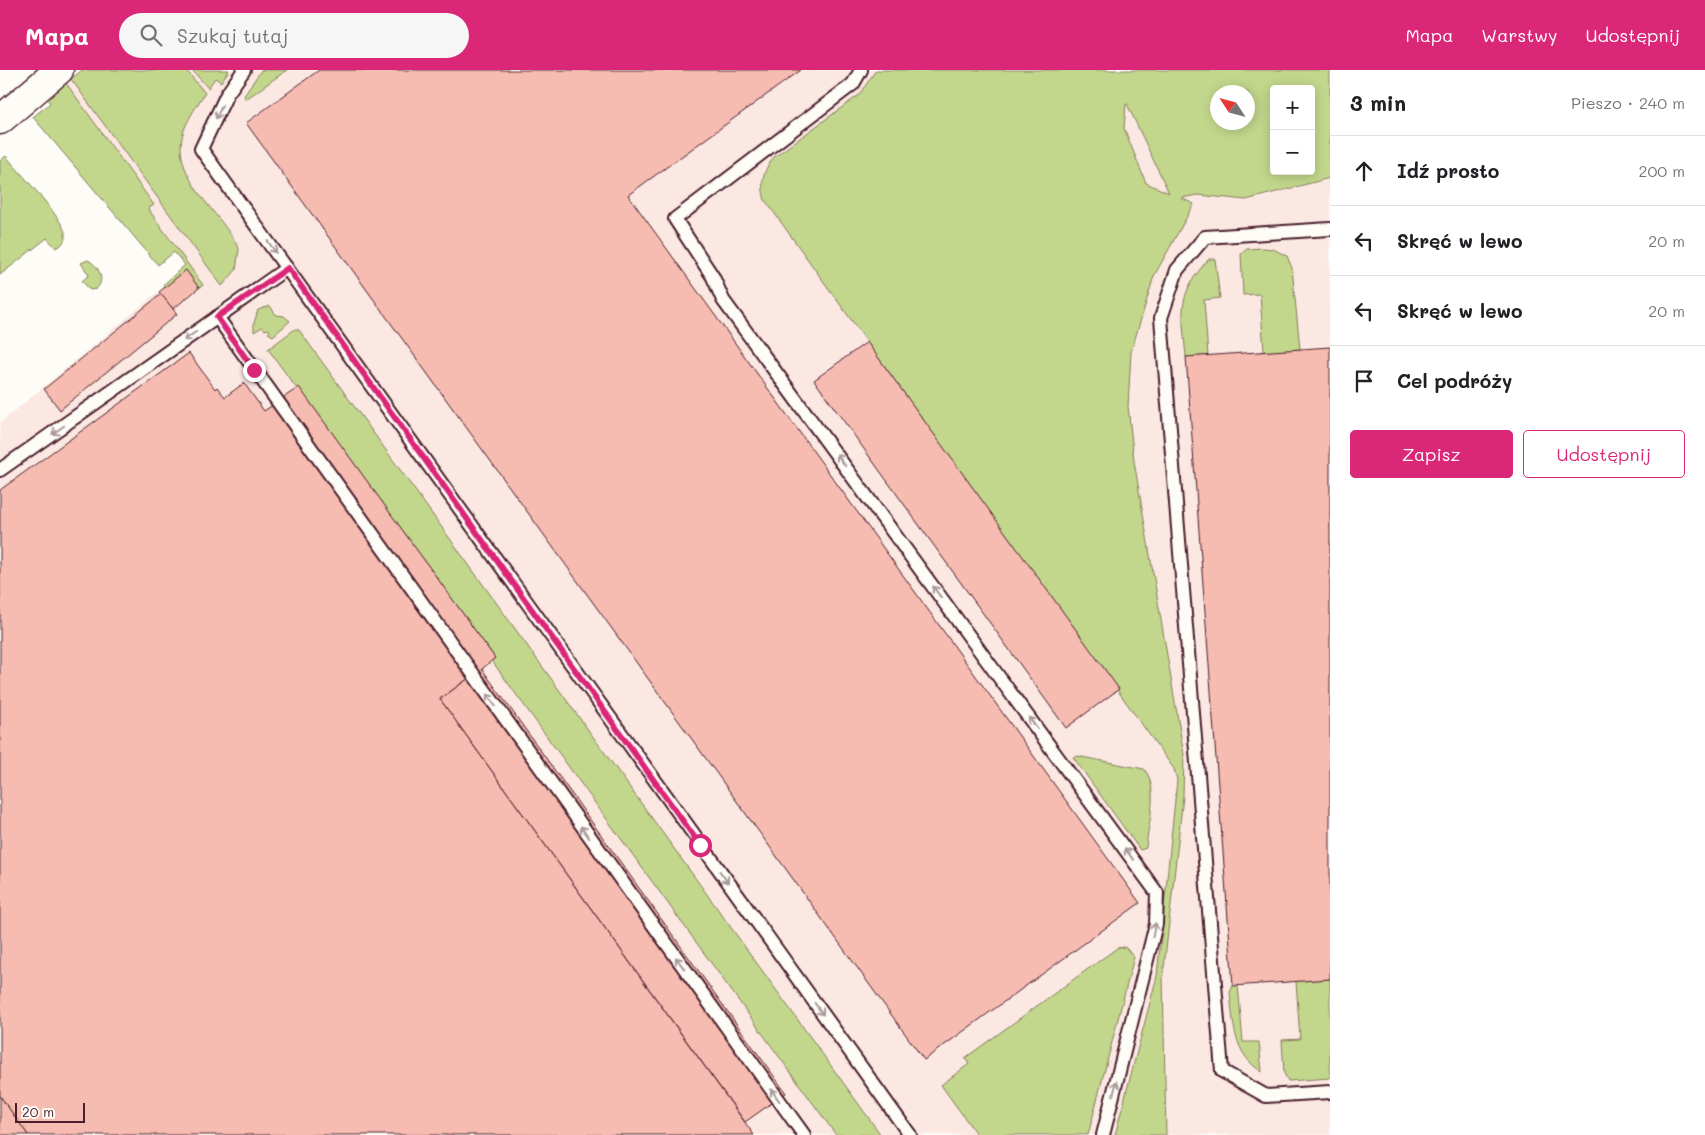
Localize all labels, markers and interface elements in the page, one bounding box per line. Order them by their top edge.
search box [119,13,469,58]
text: Mapa [25,20,89,51]
icon: search [137,21,165,49]
text: Szukaj tutaj [177,23,288,48]
text: Mapa [1405,23,1453,47]
text: Warstwy [1481,23,1557,47]
text: Udostępnij [1585,23,1680,47]
north arrow [1210,85,1255,130]
map controls [1270,85,1315,175]
button: + [1270,85,1315,130]
text: 3 min [1350,89,1406,116]
text: Pieszo · 240 m [1571,92,1685,113]
one-way arrow [214,104,223,119]
button: − [1270,130,1315,175]
icon: ahead [1350,157,1378,185]
text: Idź prosto [1397,158,1499,183]
text: 200 m [1638,160,1685,181]
icon: left [1350,227,1378,255]
text: Skręć w lewo [1397,228,1523,253]
text: 20 m [1648,230,1685,251]
one-way arrow [267,240,278,253]
icon: left [1350,297,1378,325]
text: Skręć w lewo [1397,298,1523,323]
text: 20 m [1648,300,1685,321]
one-way arrow [184,331,198,341]
route end [243,359,266,382]
icon: arrive [1350,367,1378,395]
text: Cel podróży [1397,368,1512,393]
one-way arrow [51,425,65,435]
button: Zapisz [1350,430,1513,478]
button: Udostępnij [1523,430,1685,478]
one-way arrow [835,454,846,468]
one-way arrow [931,585,942,599]
one-way arrow [485,694,496,707]
one-way arrow [1027,717,1038,730]
one-way arrow [580,825,591,839]
route start [689,834,712,857]
one-way arrow [1124,847,1134,861]
one-way arrow [718,870,729,883]
one-way arrow [1150,922,1159,938]
one-way arrow [675,957,685,971]
one-way arrow [814,1002,824,1016]
one-way arrow [1111,1080,1120,1096]
one-way arrow [770,1089,780,1103]
scale bar [15,1100,85,1123]
text: 20 m [22,1102,54,1121]

